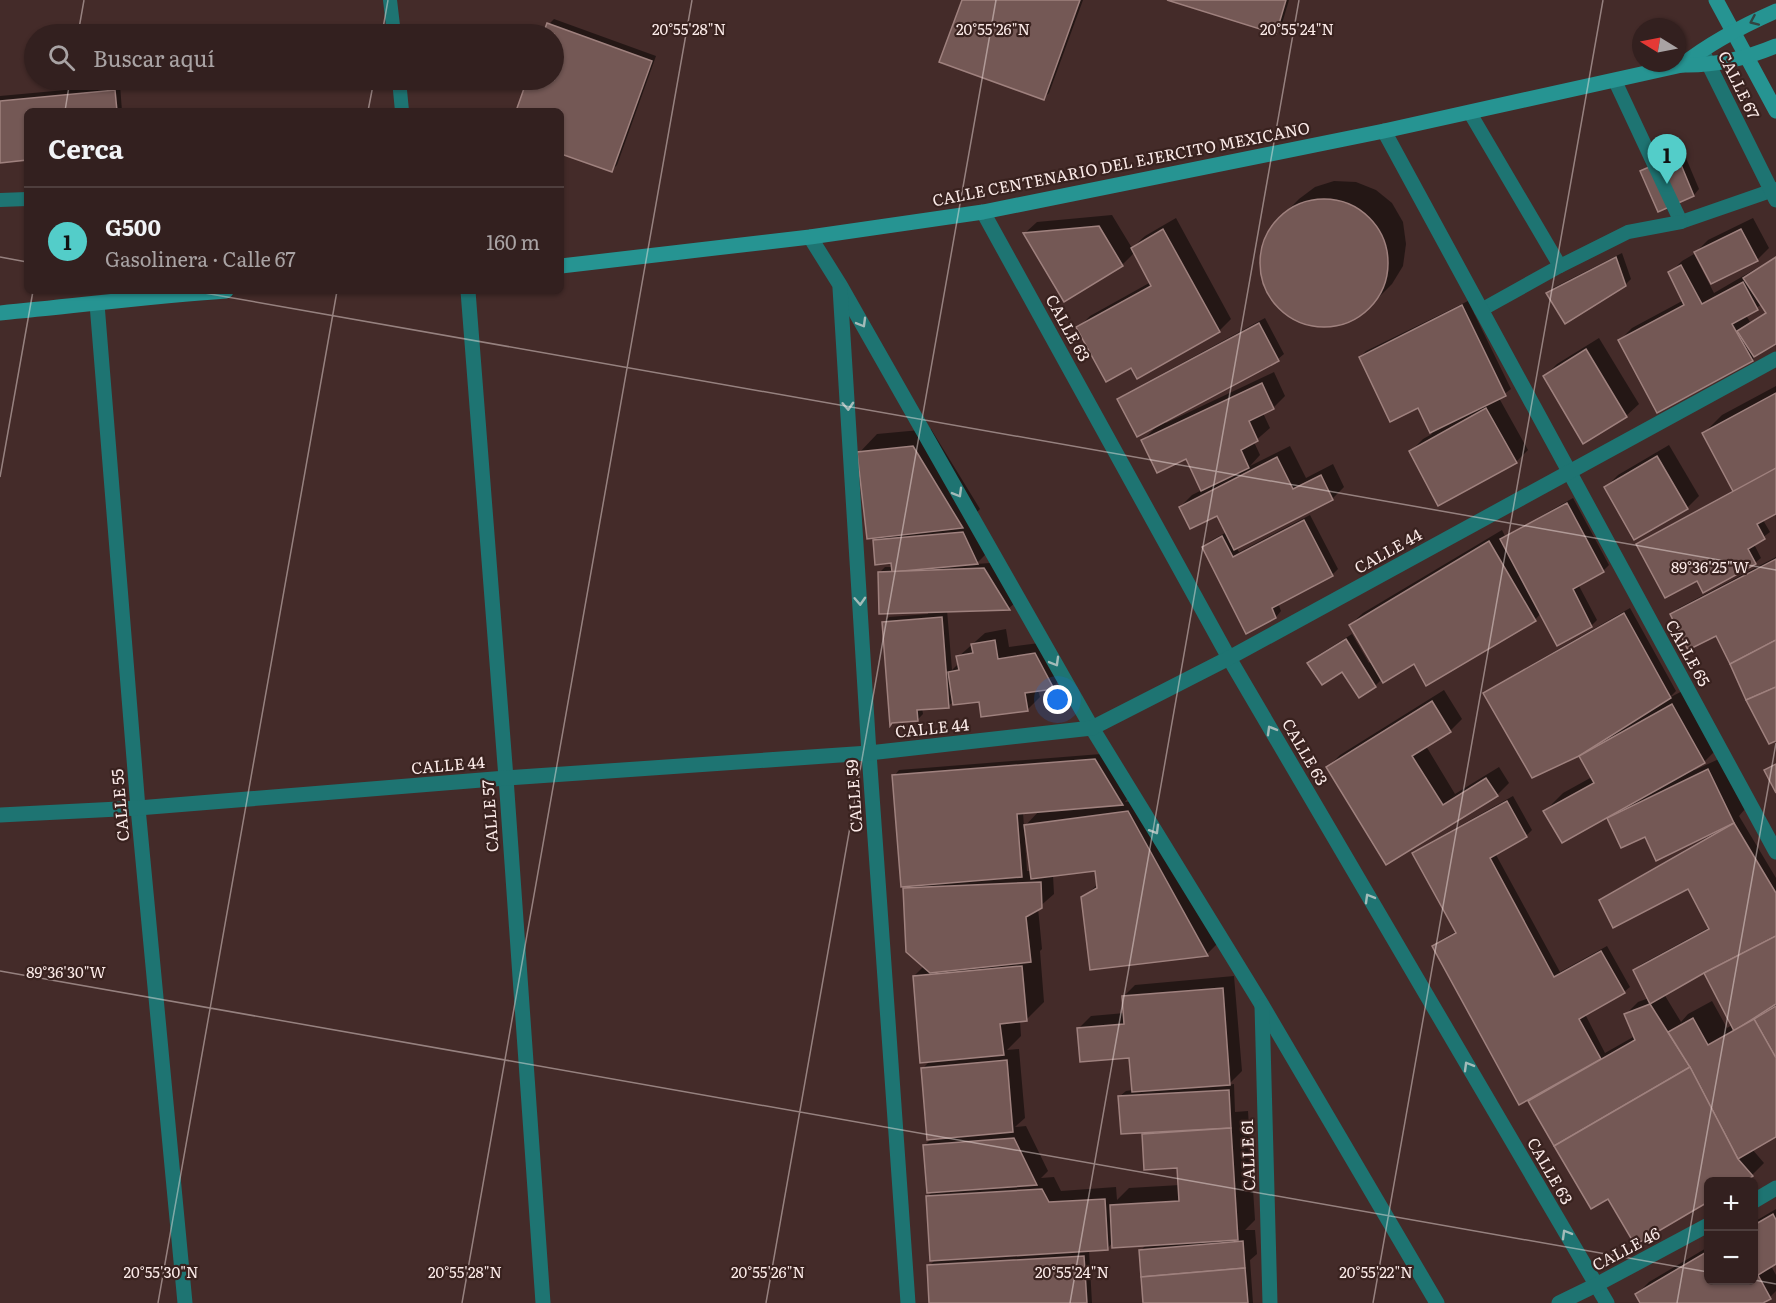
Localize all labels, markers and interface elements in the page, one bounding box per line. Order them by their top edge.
one-way arrow [1750,13,1761,25]
text: 20°55'28"N [652,17,726,40]
text: 20°55'26"N [956,17,1030,40]
text: 20°55'24"N [1260,17,1334,40]
north arrow [1632,18,1686,72]
search box [24,24,564,90]
icon: search [45,41,78,74]
text: Buscar aquí [93,41,215,74]
street label: CALLE 67 [1713,46,1767,123]
street label: CALLE CENTENARIO DEL EJERCITO MEXICANO [930,115,1312,211]
text: Cerca [48,128,124,167]
pin: 1 [1648,134,1686,184]
text: G500 [105,210,161,243]
text: 1 [63,226,72,256]
text: 160 m [486,226,540,256]
text: Gasolinera · Calle 67 [105,243,296,273]
street label: CALLE 63 [1041,289,1097,366]
one-way arrow [855,317,866,327]
one-way arrow [841,402,854,411]
one-way arrow [951,486,963,497]
street label: CALLE 44 [1349,522,1426,579]
text: 89°36'25"W [1671,555,1750,578]
one-way arrow [853,597,866,606]
street label: CALLE 65 [1661,615,1717,690]
one-way arrow [1048,656,1059,666]
your location [1043,685,1072,714]
street label: CALLE 44 [894,711,970,743]
street label: CALLE 63 [1277,714,1335,789]
one-way arrow [1266,726,1278,736]
street label: CALLE 44 [410,749,486,779]
street label: CALLE 59 [838,759,868,833]
street label: CALLE 55 [104,768,134,842]
street label: CALLE 57 [475,779,504,853]
one-way arrow [1147,824,1159,834]
one-way arrow [1365,894,1377,904]
text: 89°36'30"W [26,960,106,983]
one-way arrow [1464,1062,1475,1072]
street label: CALLE 61 [1234,1118,1260,1191]
street label: CALLE 63 [1522,1133,1580,1208]
map controls [1704,1177,1758,1285]
button: + [1704,1177,1758,1231]
street label: CALLE 46 [1587,1220,1664,1276]
one-way arrow [1562,1230,1574,1240]
button: − [1704,1231,1758,1285]
text: 20°55'30"N [123,1260,199,1283]
text: 20°55'28"N [428,1260,502,1283]
text: 20°55'26"N [731,1260,805,1283]
text: 20°55'24"N [1035,1260,1109,1283]
text: 20°55'22"N [1339,1260,1413,1283]

